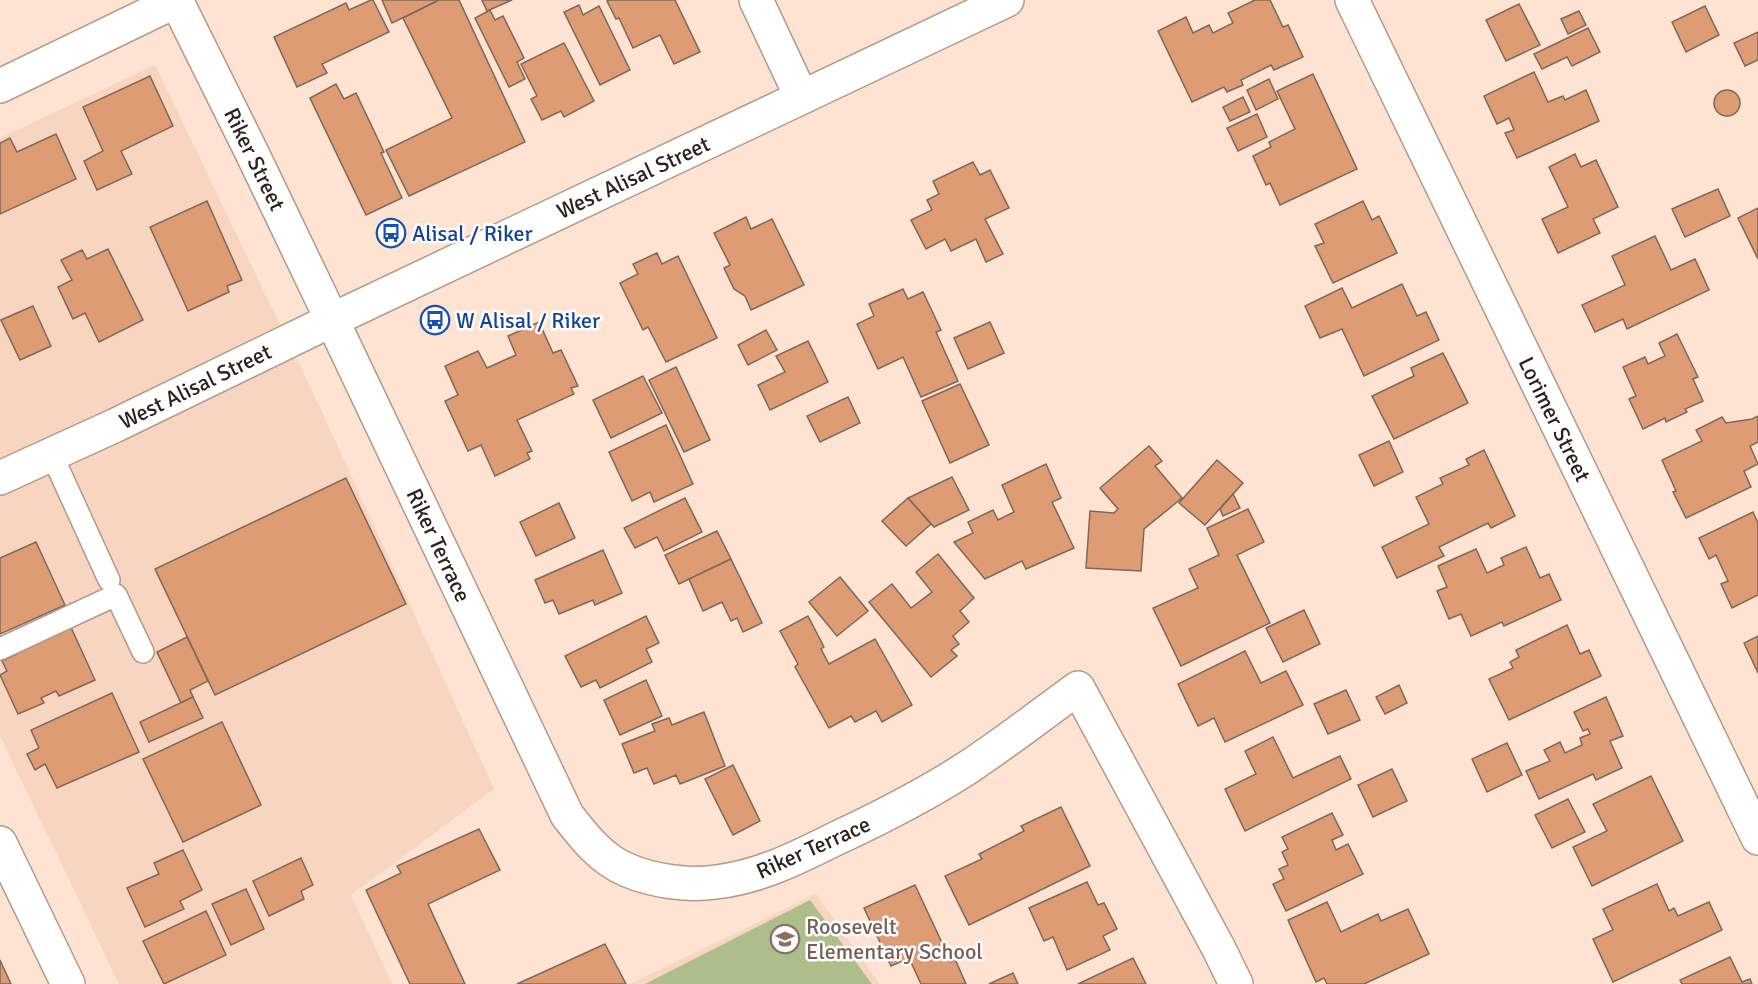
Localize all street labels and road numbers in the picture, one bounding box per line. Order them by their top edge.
street label: Riker Street [218,103,291,215]
street label: West Alisal Street [552,130,714,225]
street label: West Alisal Street [115,338,276,435]
street label: Lorimer Street [1513,352,1597,486]
street label: Riker Terrace [401,484,477,606]
street label: Riker Terrace [752,810,874,885]

